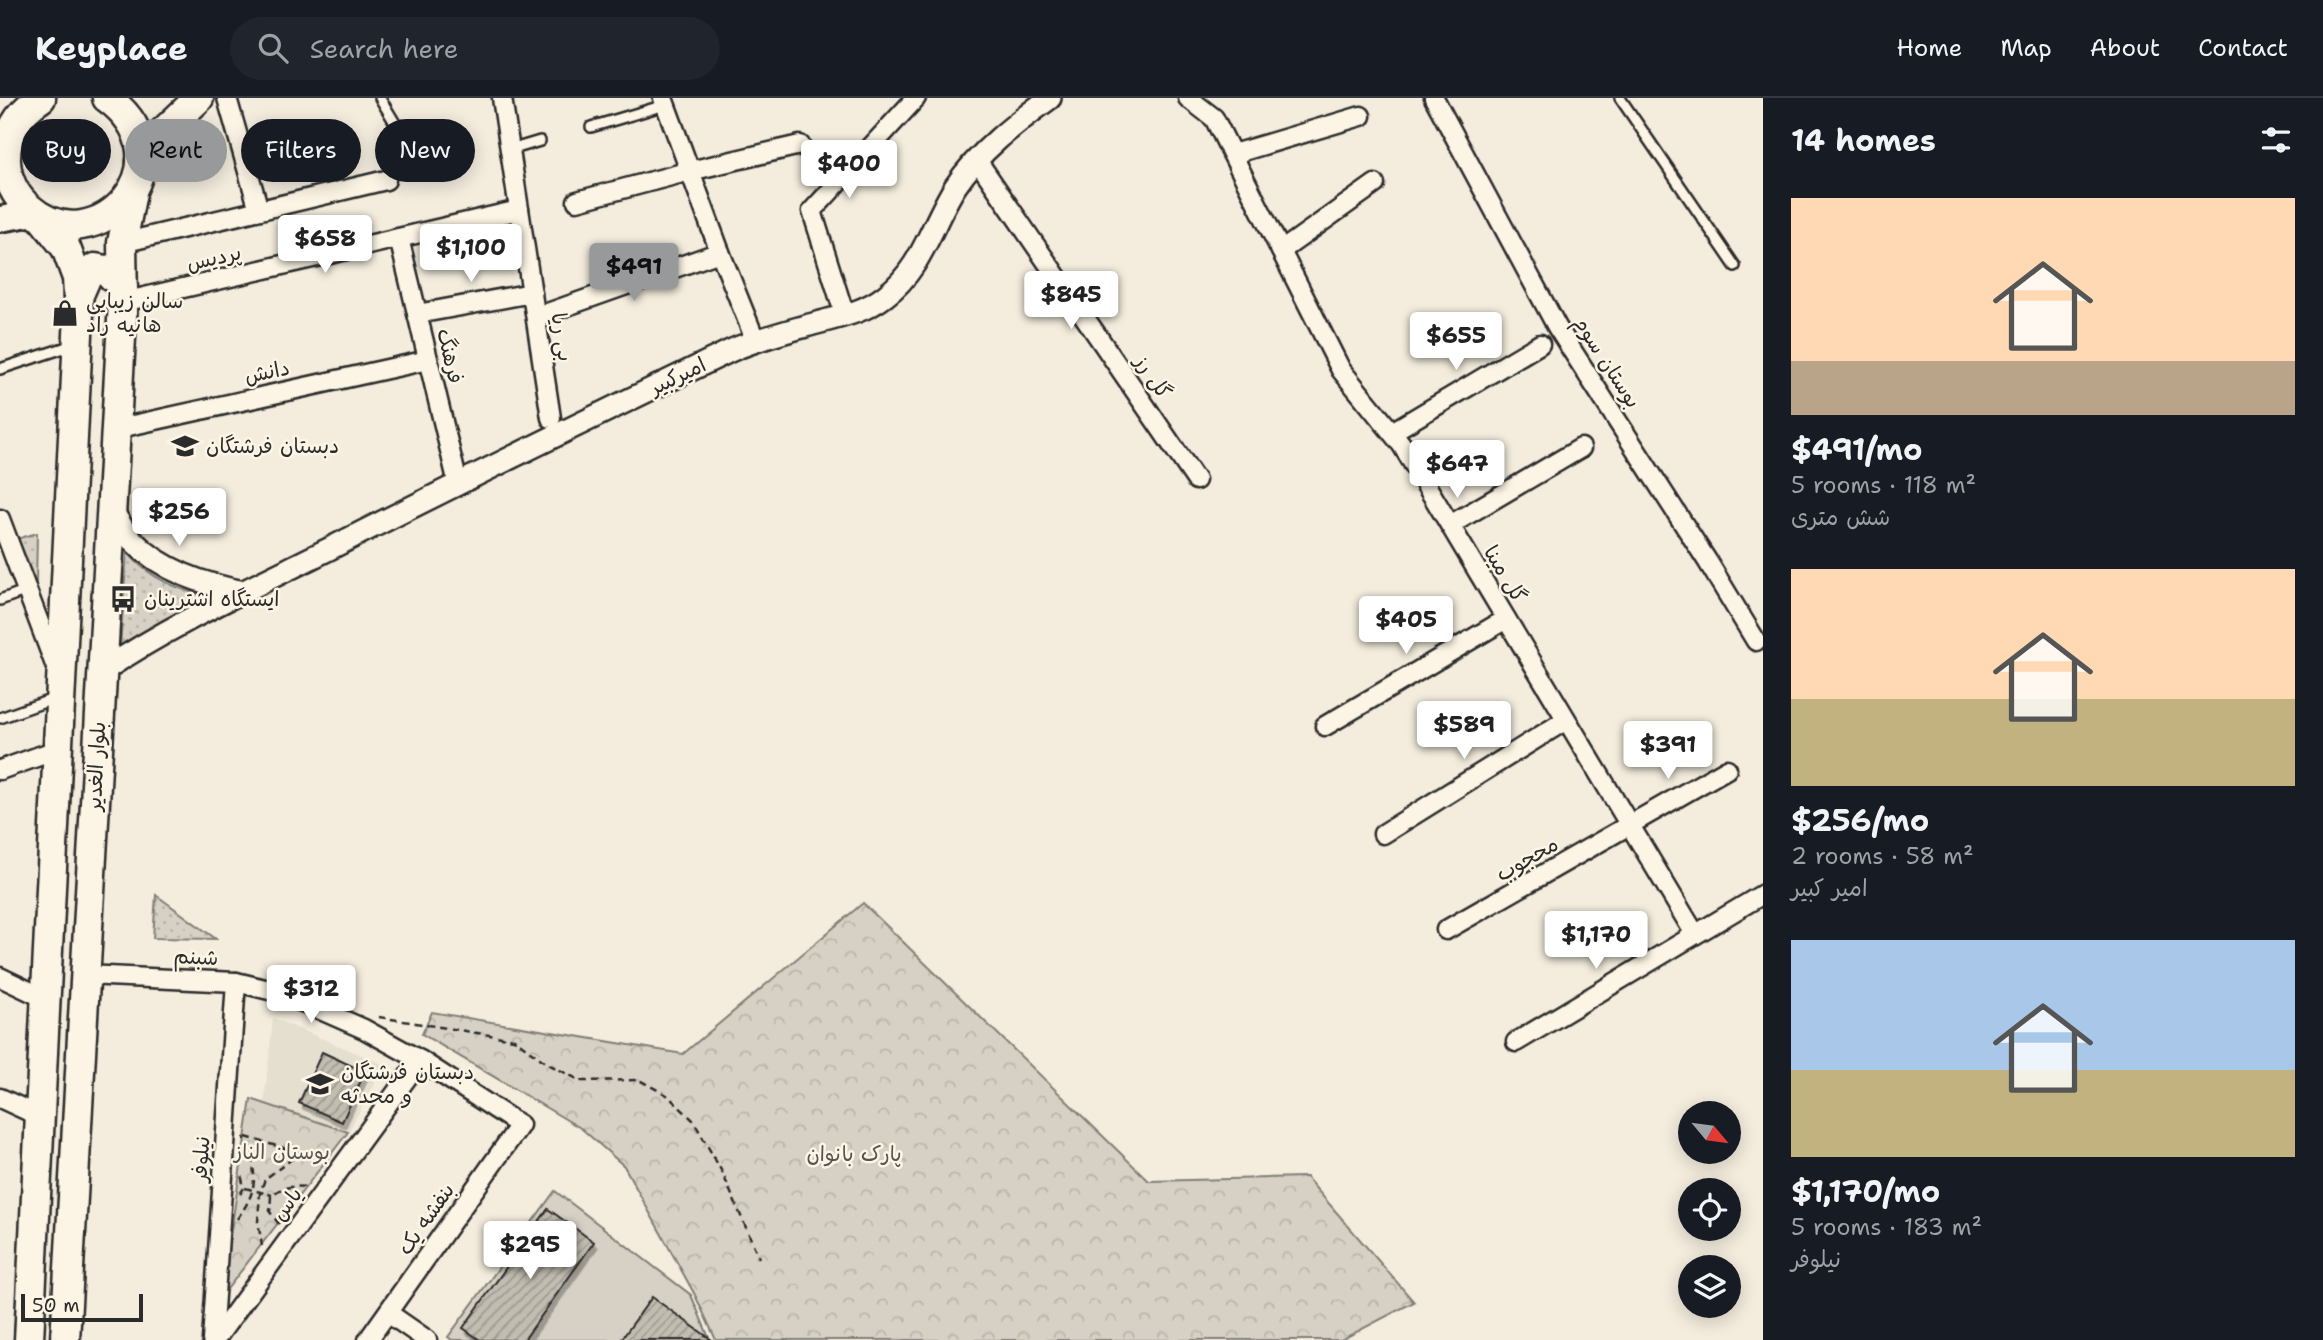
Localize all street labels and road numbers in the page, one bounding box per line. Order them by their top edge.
street label: پردیس [184,238,244,278]
street label: بی ریا [544,311,580,363]
street label: بوستان سوم [1565,311,1647,414]
street label: فرهنگ [430,326,470,386]
street label: گل رز [1127,348,1178,404]
street label: امیرکبیر [644,350,711,402]
street label: دانش [242,354,292,390]
street label: گل مینا [1477,540,1533,608]
street label: بلوار الغدیر [80,721,112,813]
street label: محجوب [1491,830,1563,888]
street label: شبنم [173,942,219,974]
street label: نیلوفر [185,1135,217,1185]
street label: بنفشه یک [391,1177,461,1261]
street label: یاس [265,1181,309,1227]

